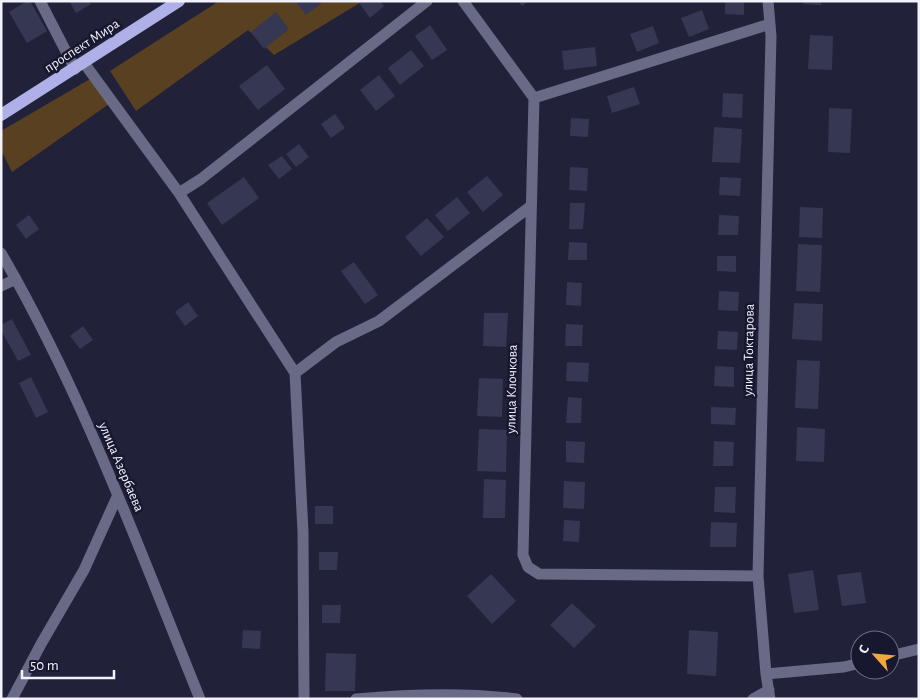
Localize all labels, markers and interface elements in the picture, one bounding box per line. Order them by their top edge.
street label: проспект Мира [42,16,123,75]
street label: улица Токтарова [741,303,757,397]
street label: улица Клочкова [504,344,520,435]
street label: улица Азербаева [95,419,146,514]
north arrow [850,630,900,680]
text: С [856,643,872,656]
scale bar [22,648,115,680]
text: 50 m [30,658,59,673]

